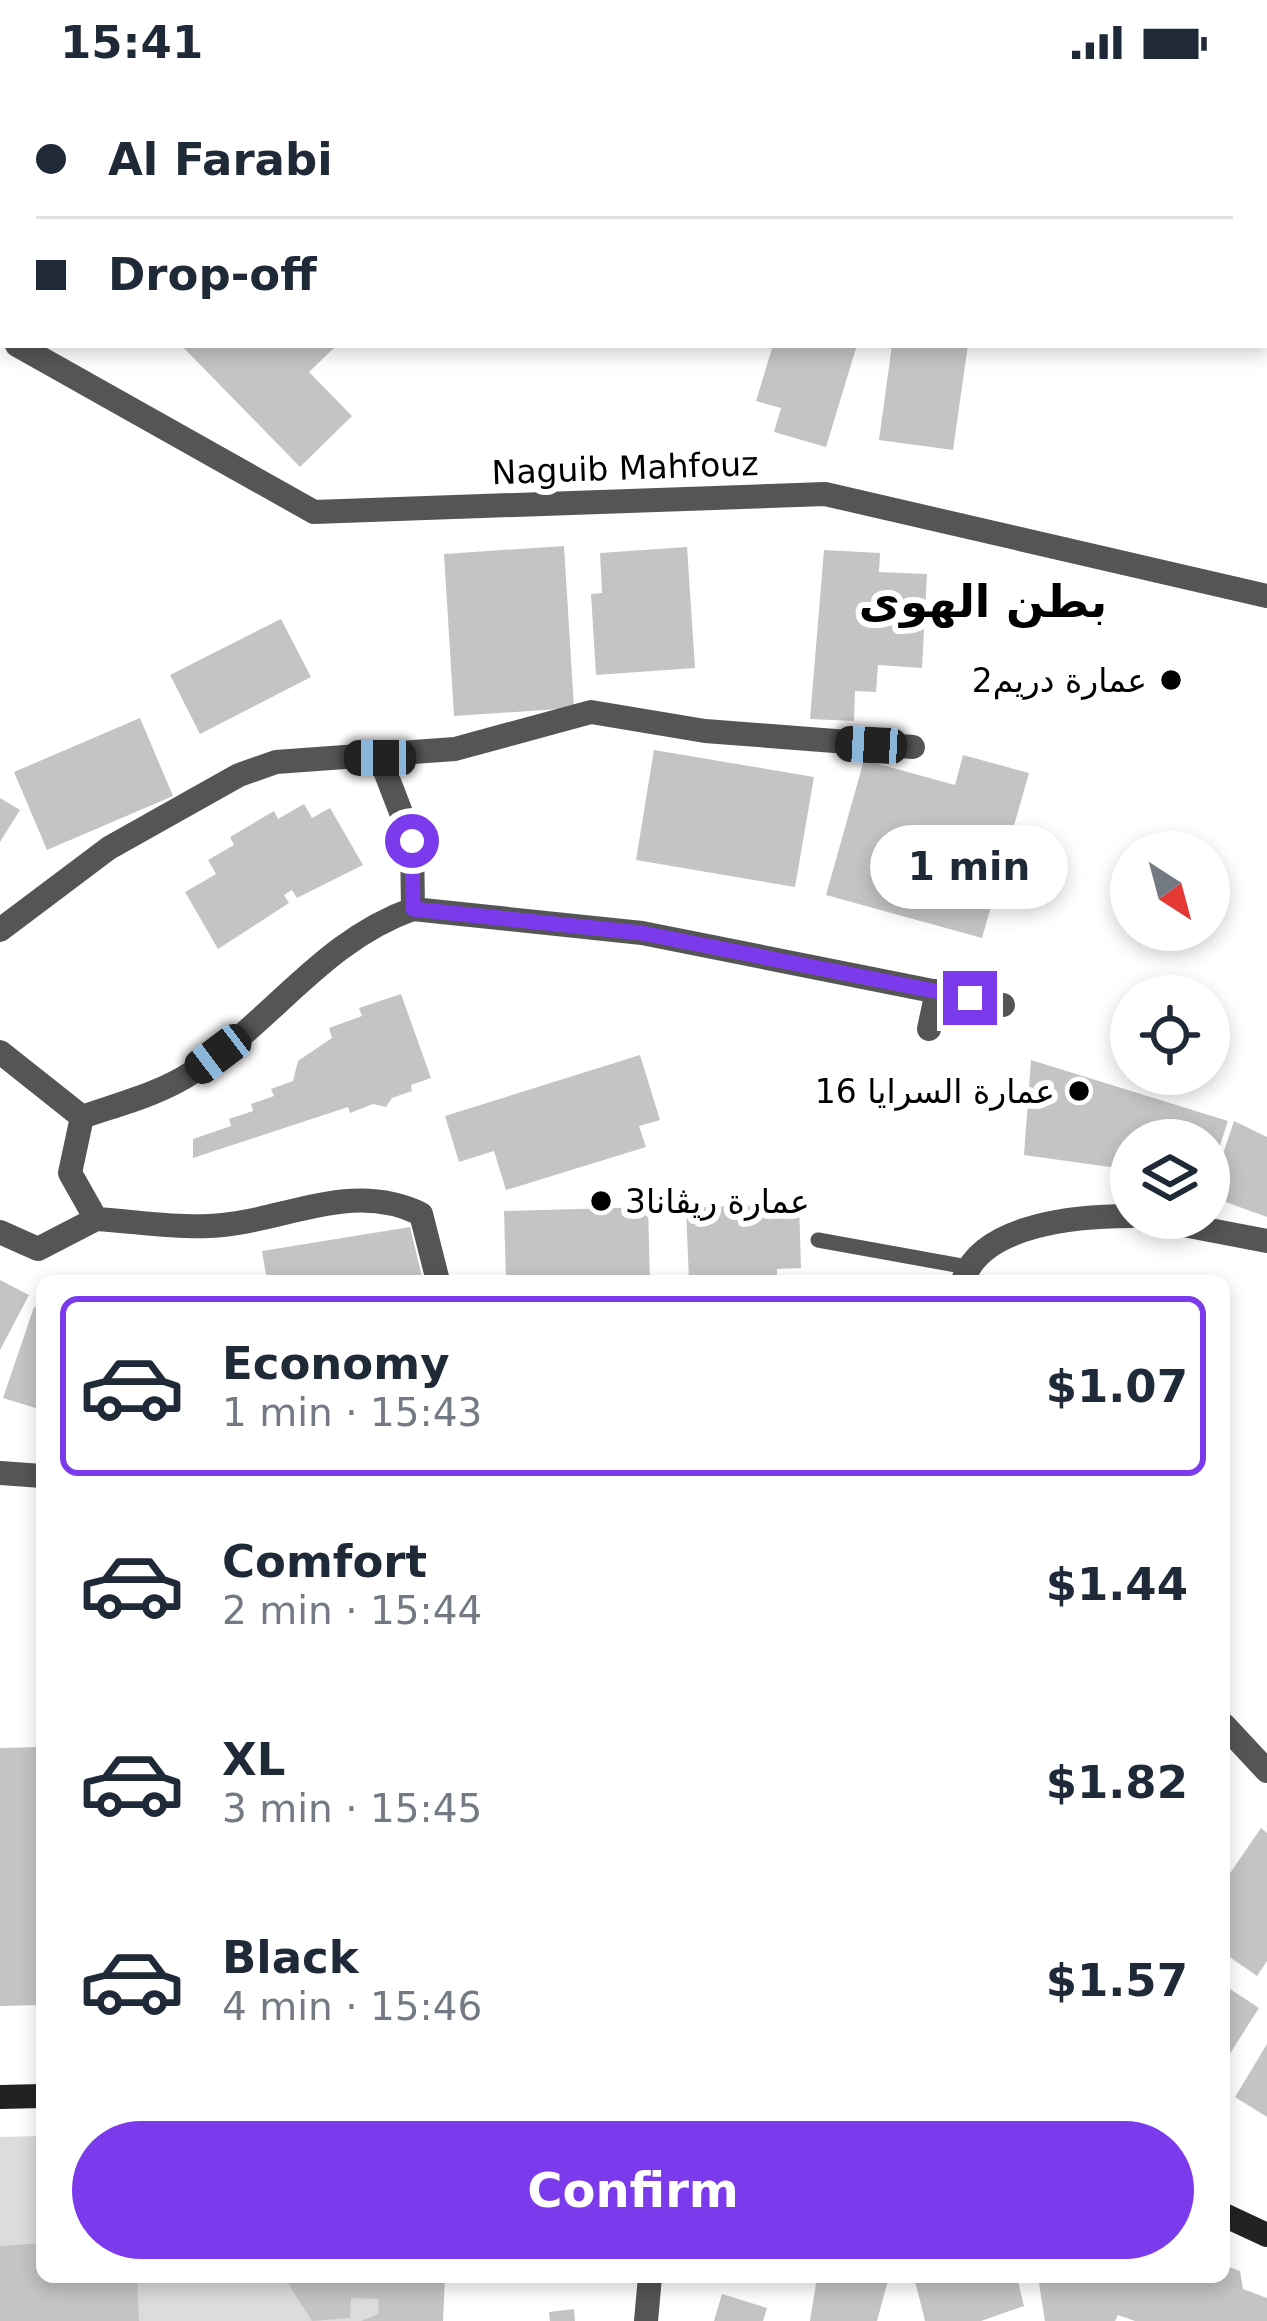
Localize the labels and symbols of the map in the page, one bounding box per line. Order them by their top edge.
street label: Naguib Mahfouz [491,444,759,492]
district label: بطن الهوى [859,575,1107,628]
place label: عمارة دريم2 [972,661,1147,700]
marker: عمارة دريم2 [1158,667,1184,693]
car [834,725,908,765]
car [344,740,416,776]
route start [385,814,439,868]
callout: 1 min [871,824,1069,908]
north arrow [1110,831,1230,951]
route end [943,971,997,1025]
car [178,1018,258,1090]
place label: عمارة السرايا 16 [815,1072,1055,1111]
marker: عمارة السرايا 16 [1066,1078,1092,1104]
place label: عمارة ريڤانا3 [625,1182,810,1221]
marker: عمارة ريڤانا3 [588,1188,614,1214]

